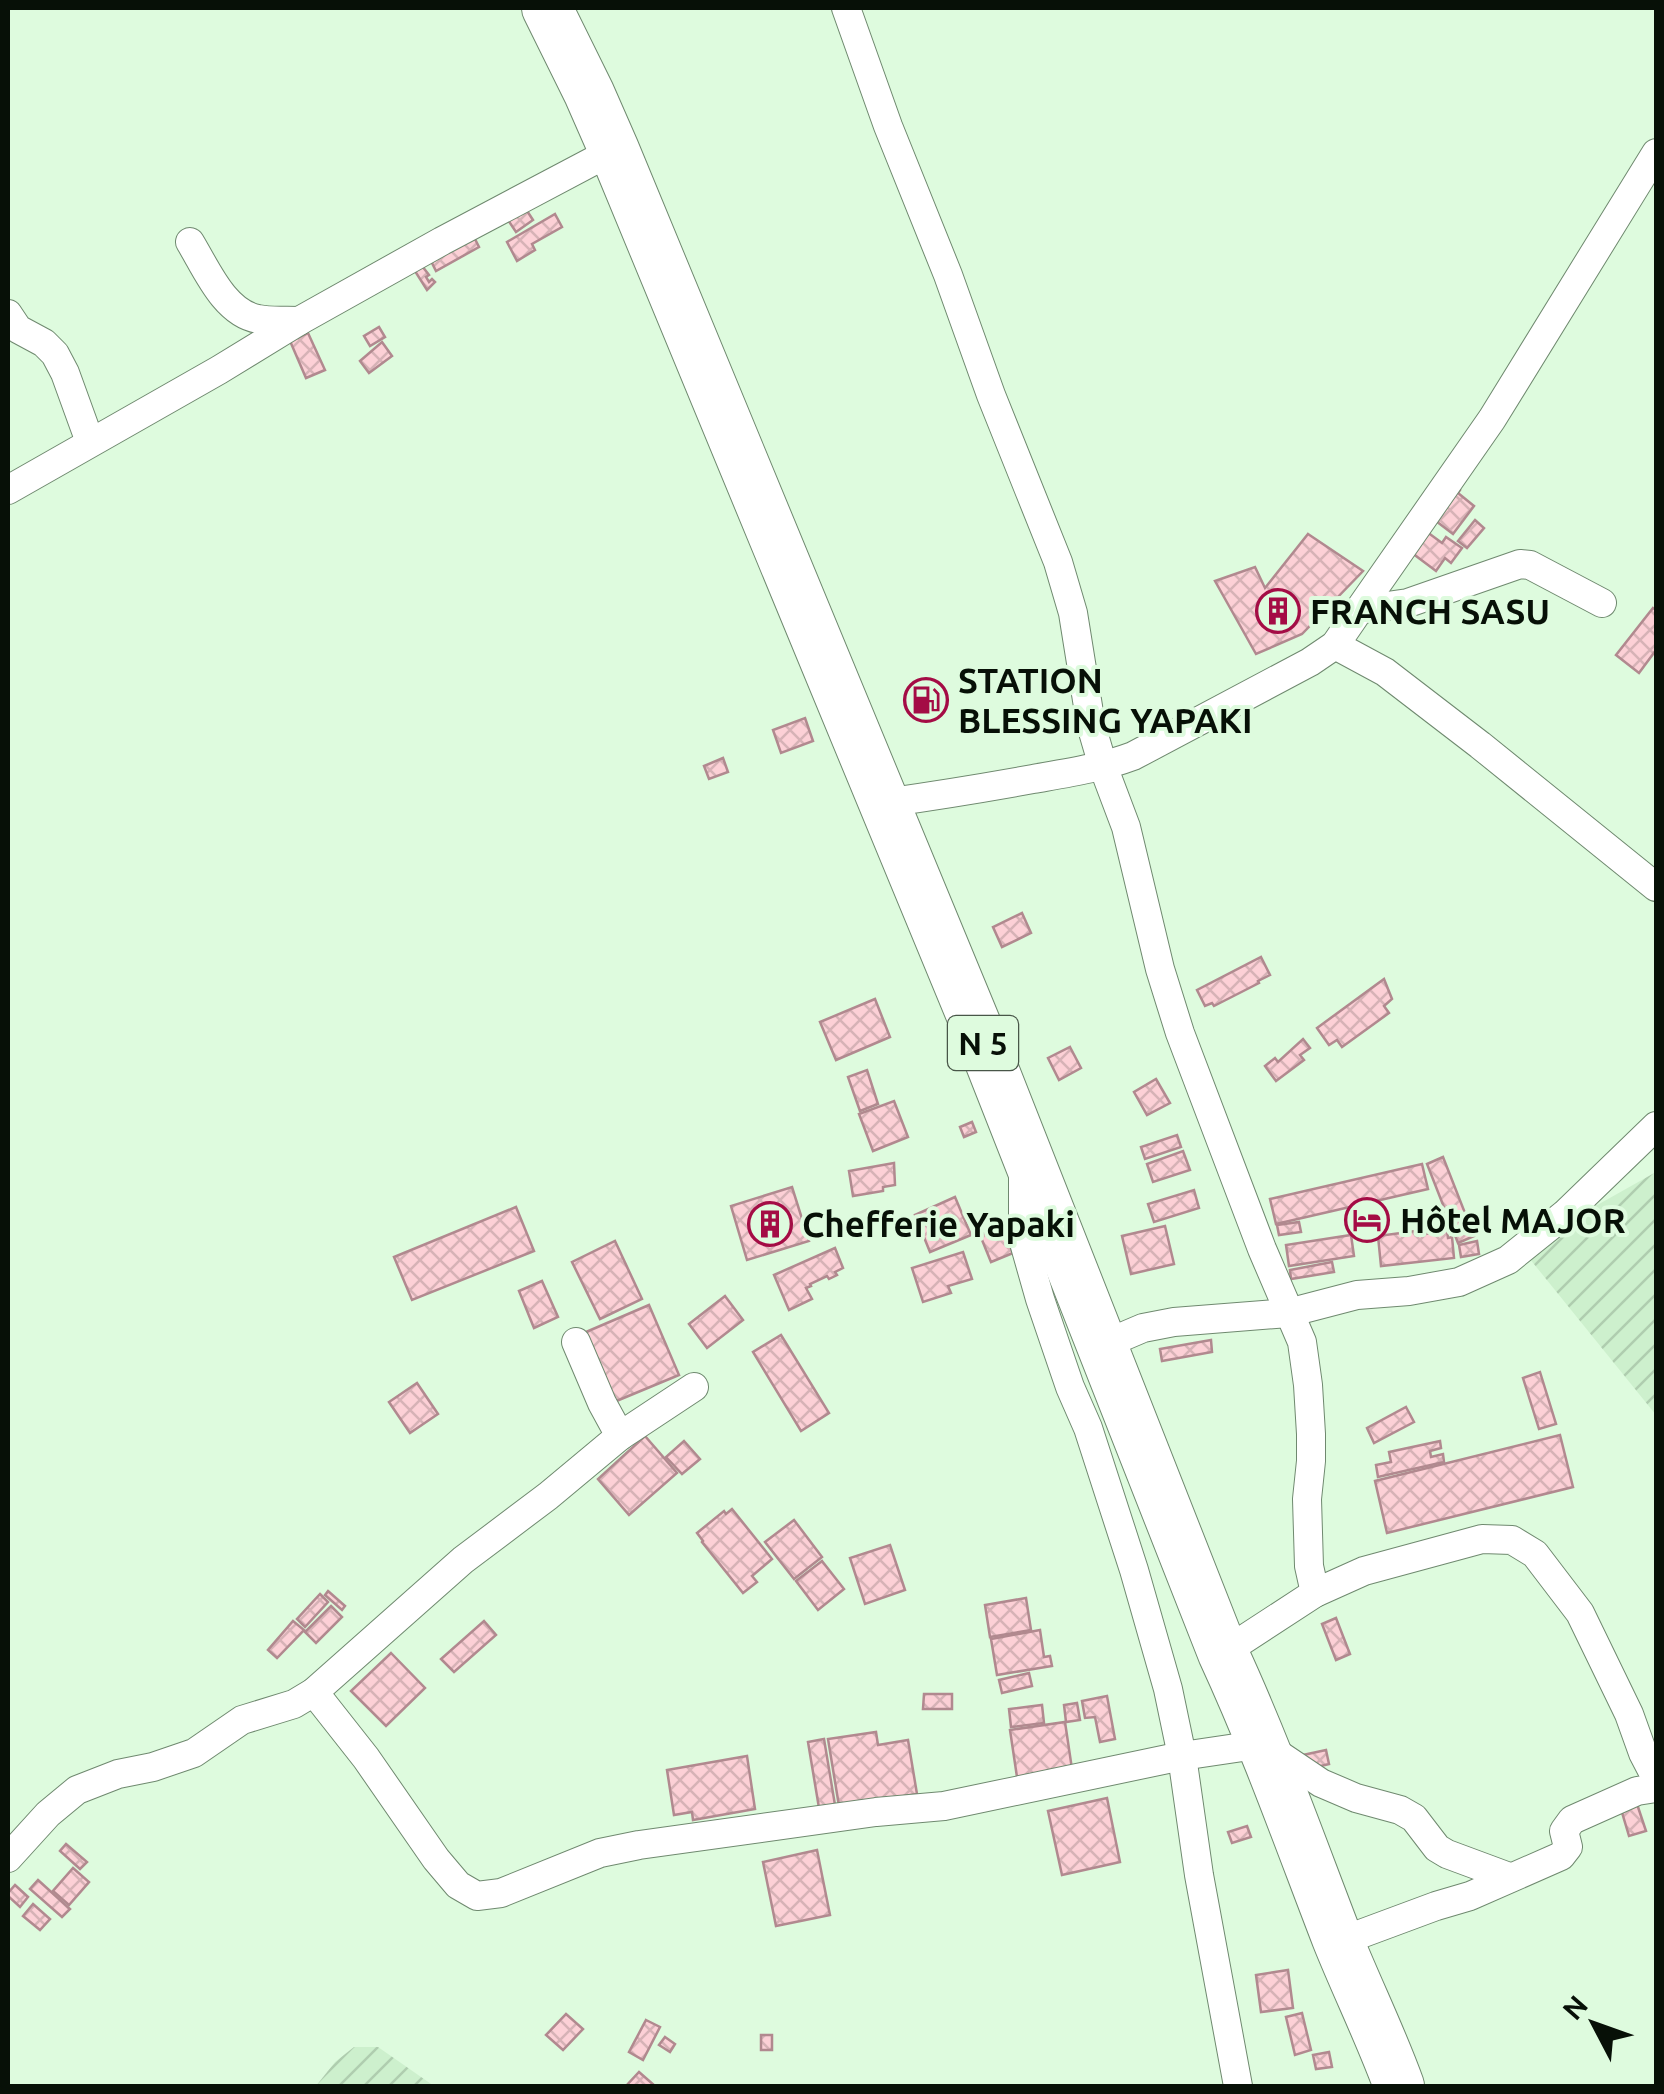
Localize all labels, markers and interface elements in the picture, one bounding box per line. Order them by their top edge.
building icon: FRANCH SASU [1255,588,1301,634]
place label: FRANCH SASU [1310,591,1550,631]
place label: STATION BLESSING YAPAKI [958,660,1252,740]
fuel station icon: STATION BLESSING YAPAKI [903,677,949,723]
road number: N 5 [948,1016,1018,1070]
hotel icon: Hôtel MAJOR [1344,1197,1390,1243]
place label: Hôtel MAJOR [1400,1200,1626,1240]
building icon: Chefferie Yapaki [747,1201,793,1247]
place label: Chefferie Yapaki [802,1204,1075,1244]
north arrow [1544,1974,1644,2074]
text: N [1556,1989,1593,2025]

